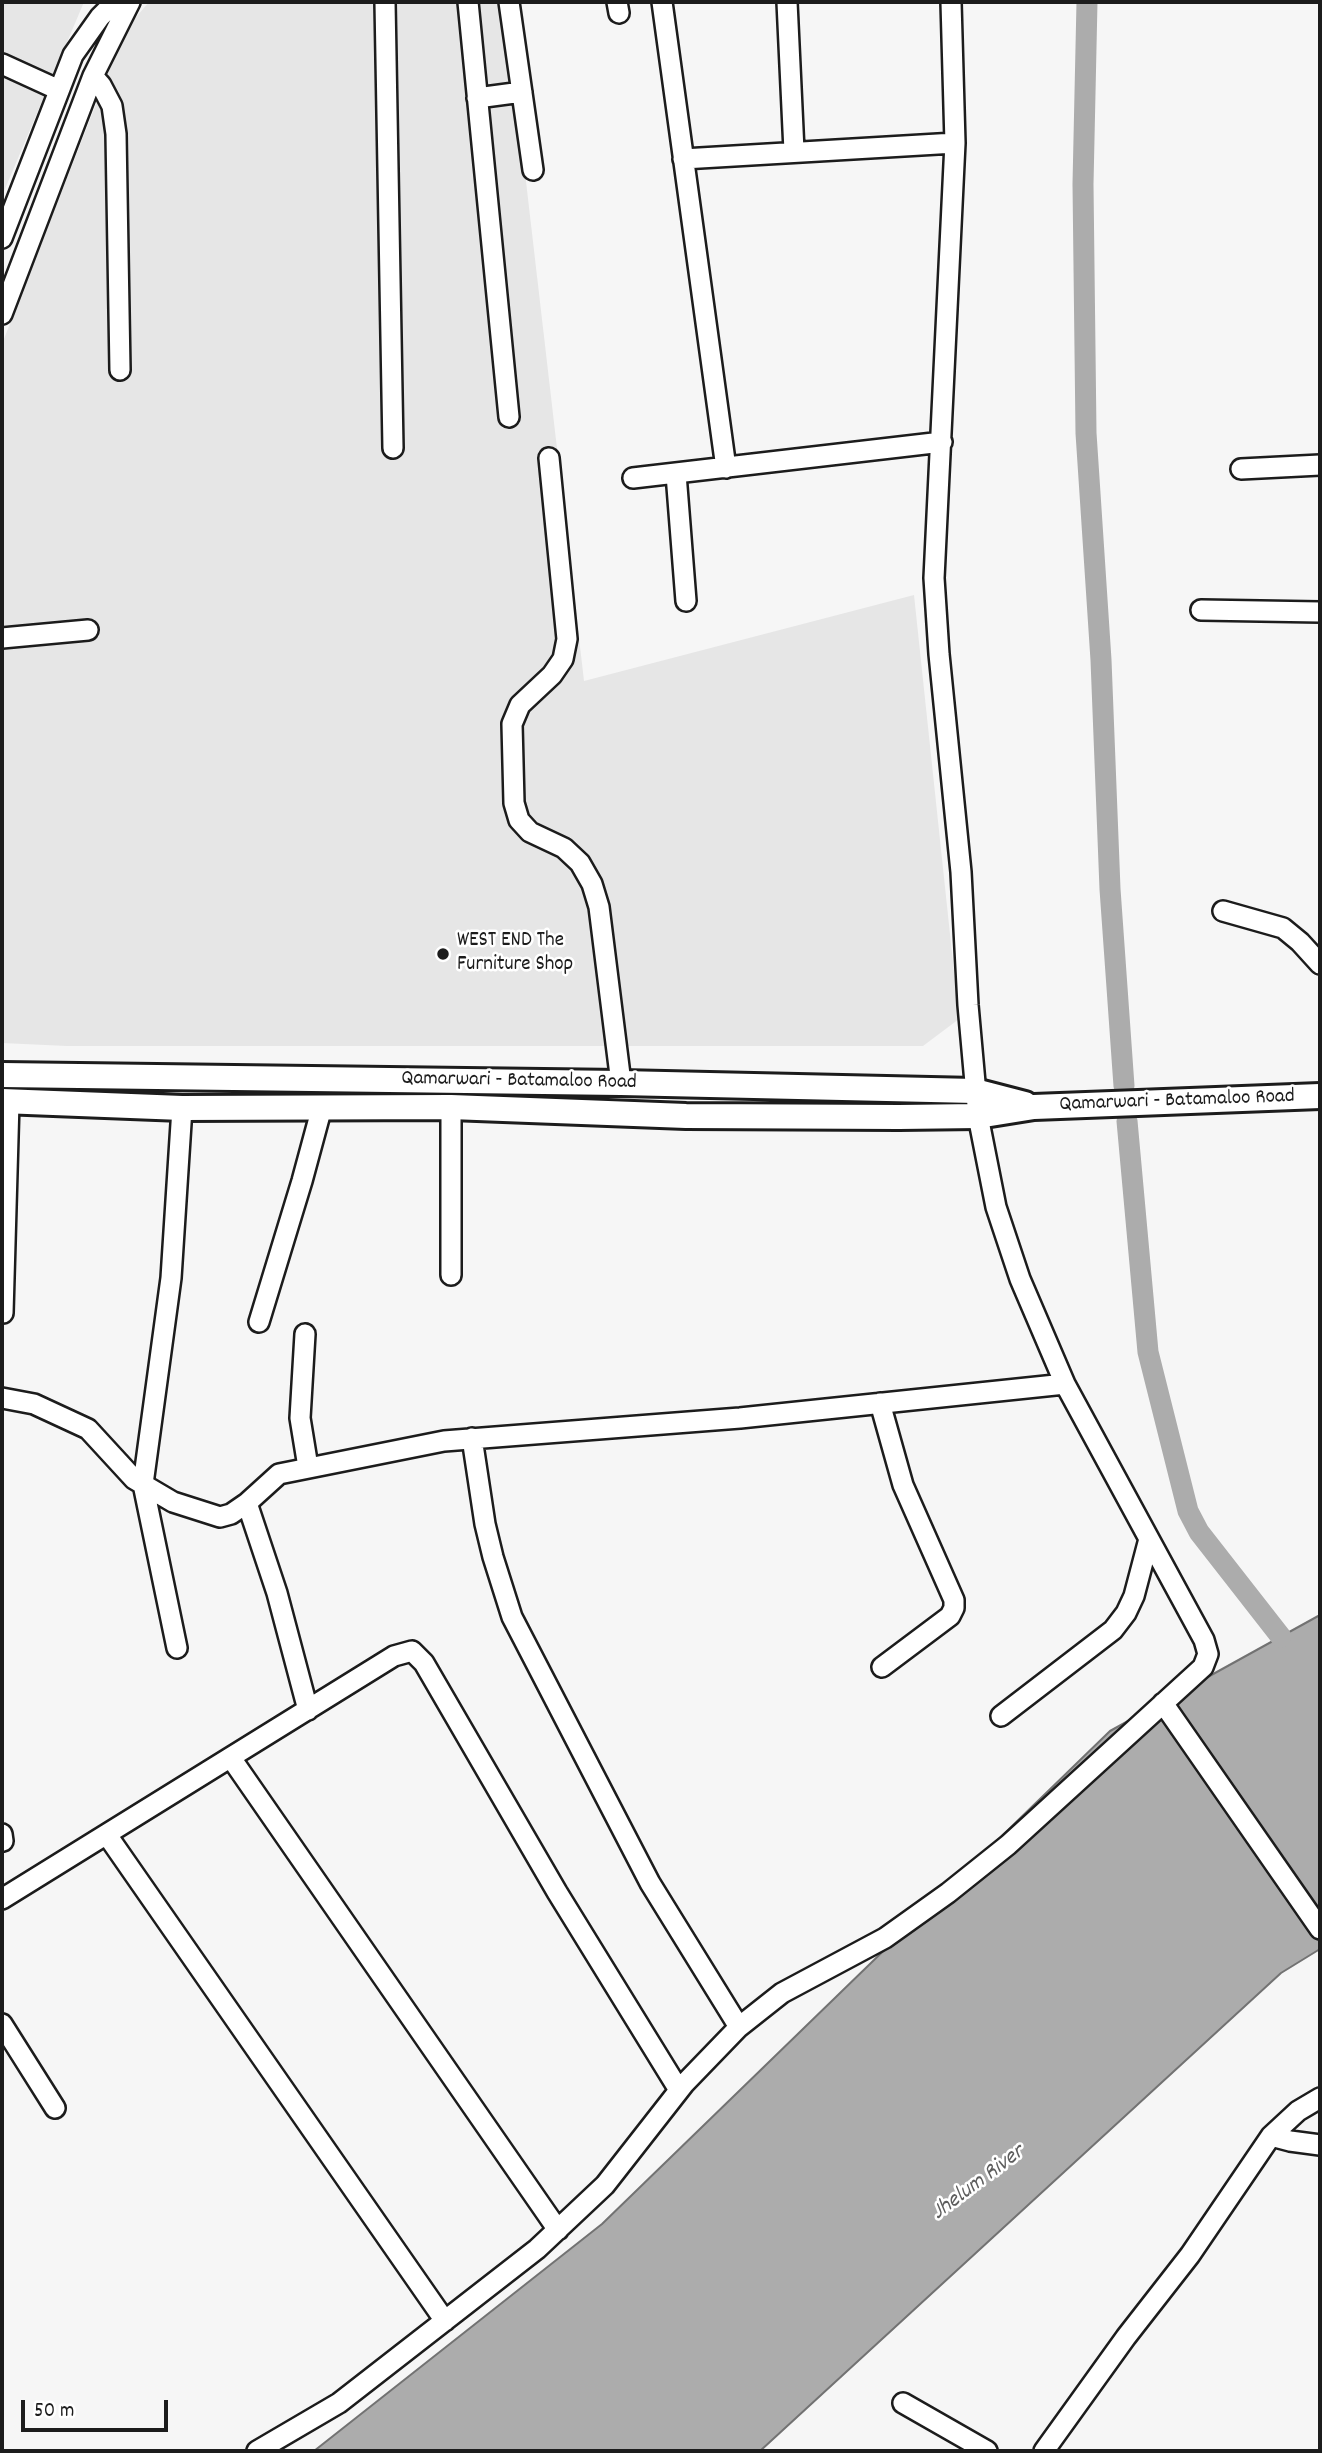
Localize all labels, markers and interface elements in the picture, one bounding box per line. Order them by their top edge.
place label: WEST END The Furniture Shop [457,929,573,979]
marker: WEST END The Furniture Shop [435,946,451,962]
street label: Qamarwari - Batamaloo Road [401,1067,637,1097]
street label: Qamarwari - Batamaloo Road [1059,1085,1295,1119]
water label: Jhelum River [927,2140,1031,2228]
scale bar [24,2386,172,2430]
text: 50 m [34,2397,74,2427]

